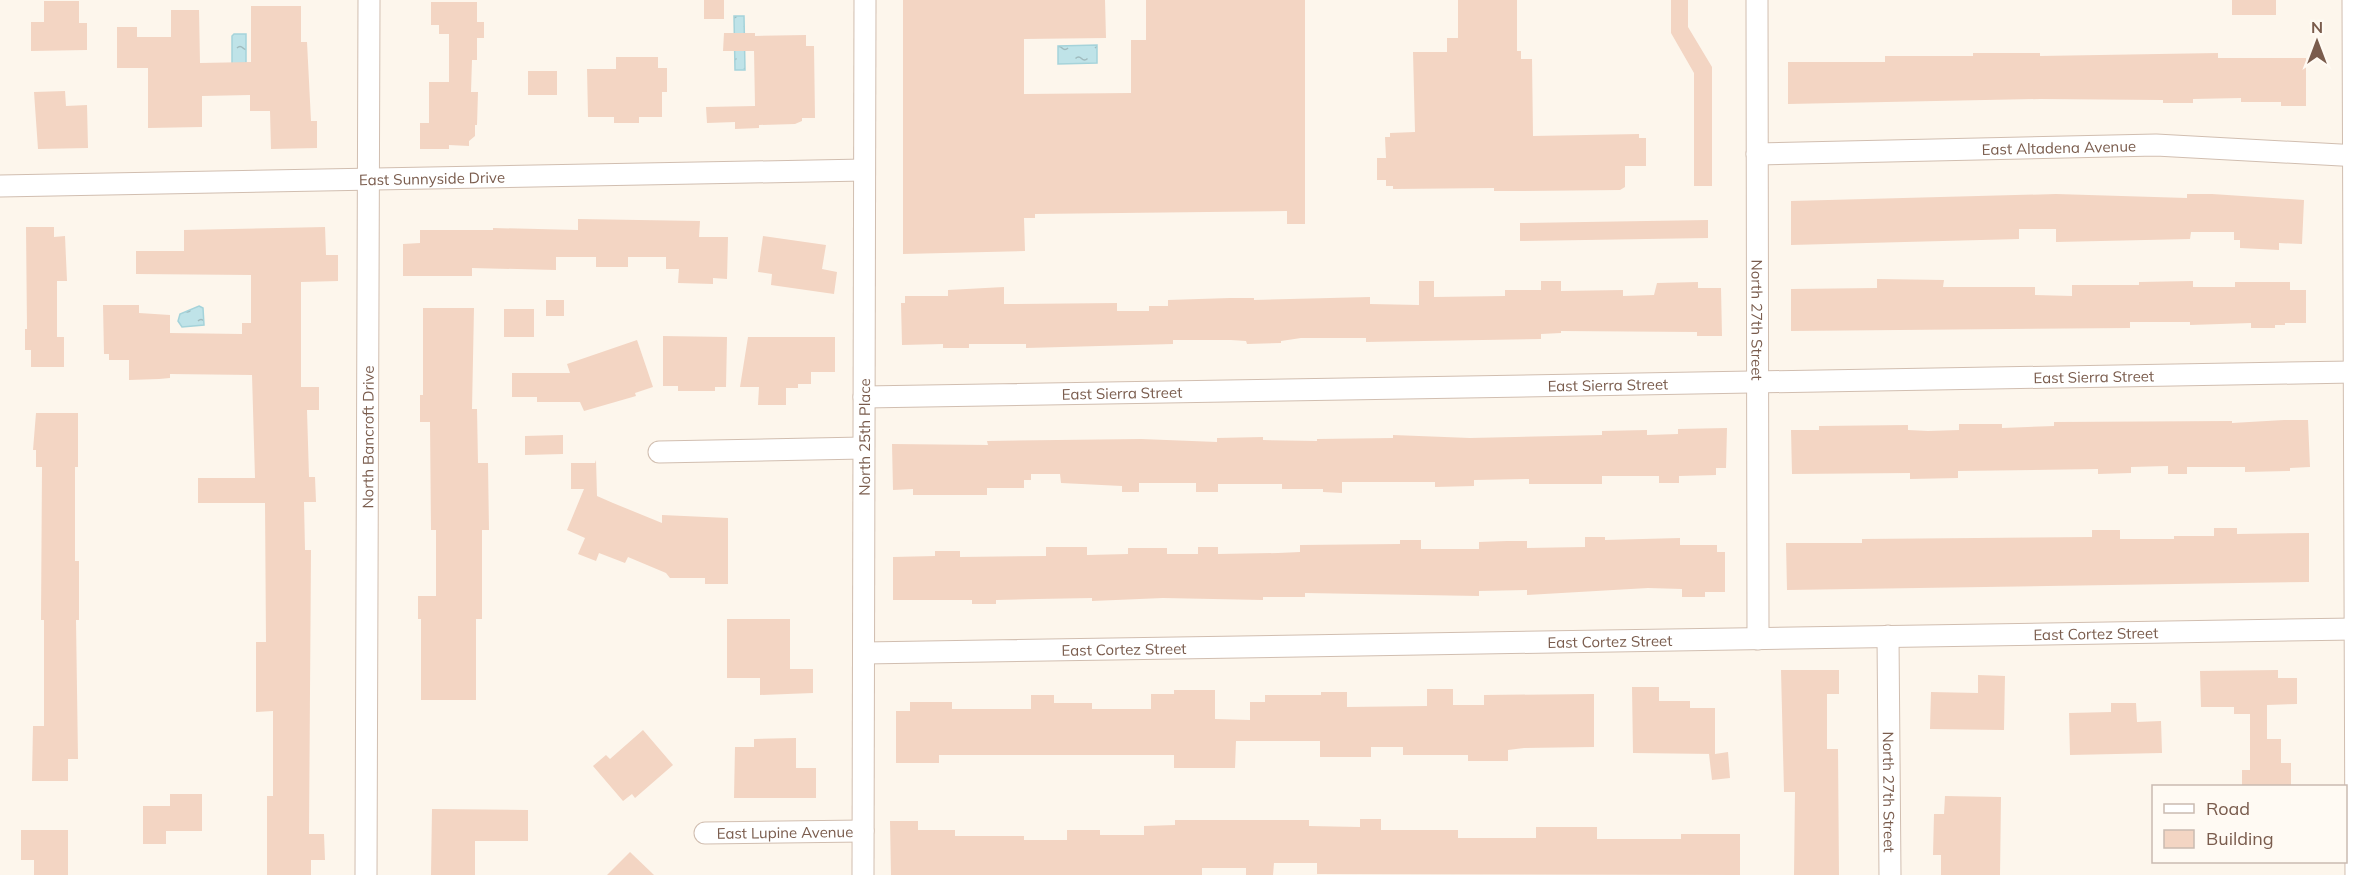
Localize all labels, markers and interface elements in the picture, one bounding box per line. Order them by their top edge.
north arrow [2287,12,2347,72]
text: N [2311,17,2323,37]
street label: East Altadena Avenue [1982,136,2136,158]
street label: East Sunnyside Drive [359,167,505,189]
street label: North 27th Street [1748,259,1767,381]
street label: North Bancroft Drive [358,365,377,509]
street label: East Sierra Street [2033,366,2154,387]
street label: East Sierra Street [1547,374,1668,395]
street label: North 25th Place [854,378,874,496]
street label: East Sierra Street [1061,382,1182,403]
street label: East Cortez Street [2033,623,2159,644]
street label: East Cortez Street [1547,630,1673,651]
street label: East Cortez Street [1061,638,1187,659]
street label: North 27th Street [1879,731,1899,853]
legend [2152,785,2347,863]
text: Road [2206,797,2250,820]
street label: East Lupine Avenue [716,822,853,842]
text: Building [2206,827,2274,850]

